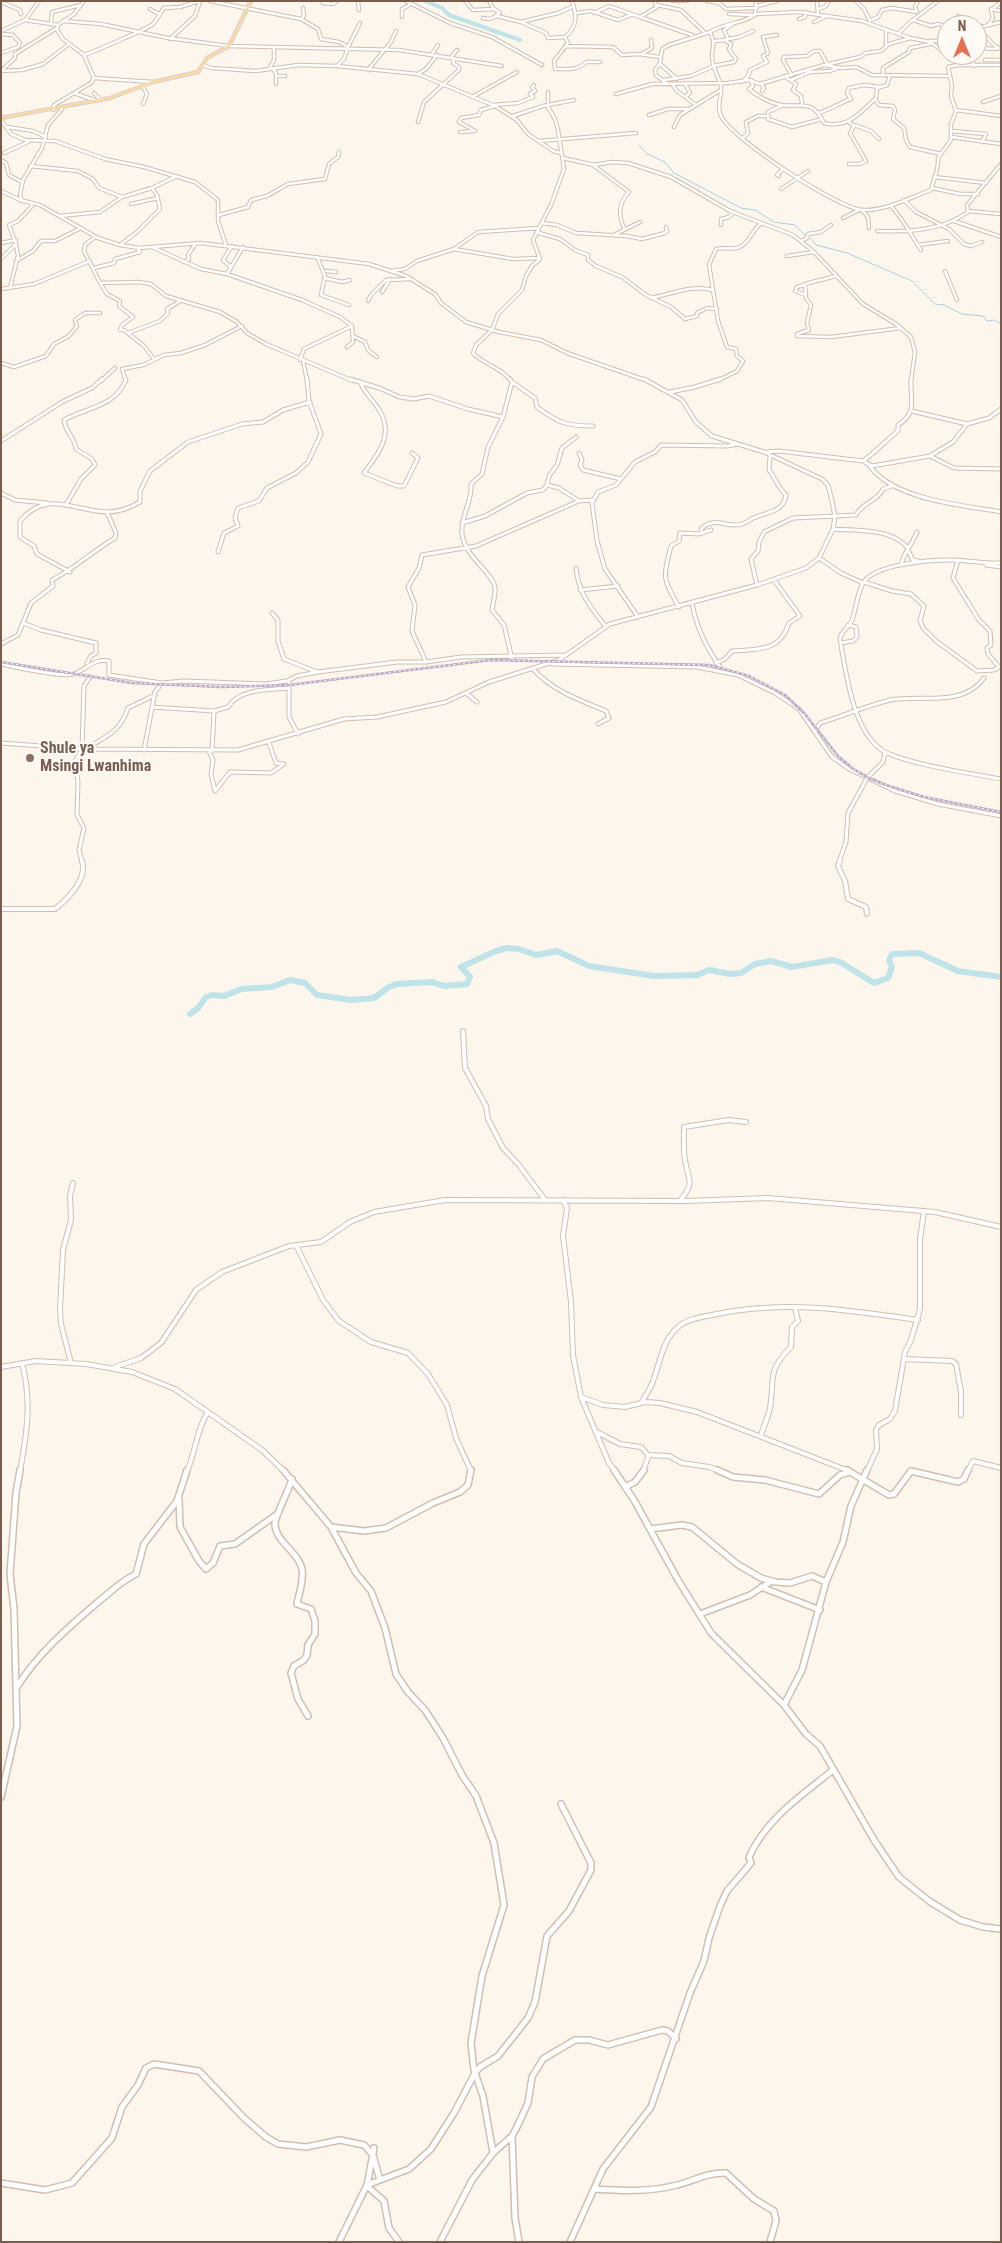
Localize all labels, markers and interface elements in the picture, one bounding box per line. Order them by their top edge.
north arrow [937,15,987,65]
text: N [958,18,966,34]
place label: Shule ya Msingi Lwanhima [40,739,151,777]
marker: Shule ya Msingi Lwanhima [24,752,36,764]

